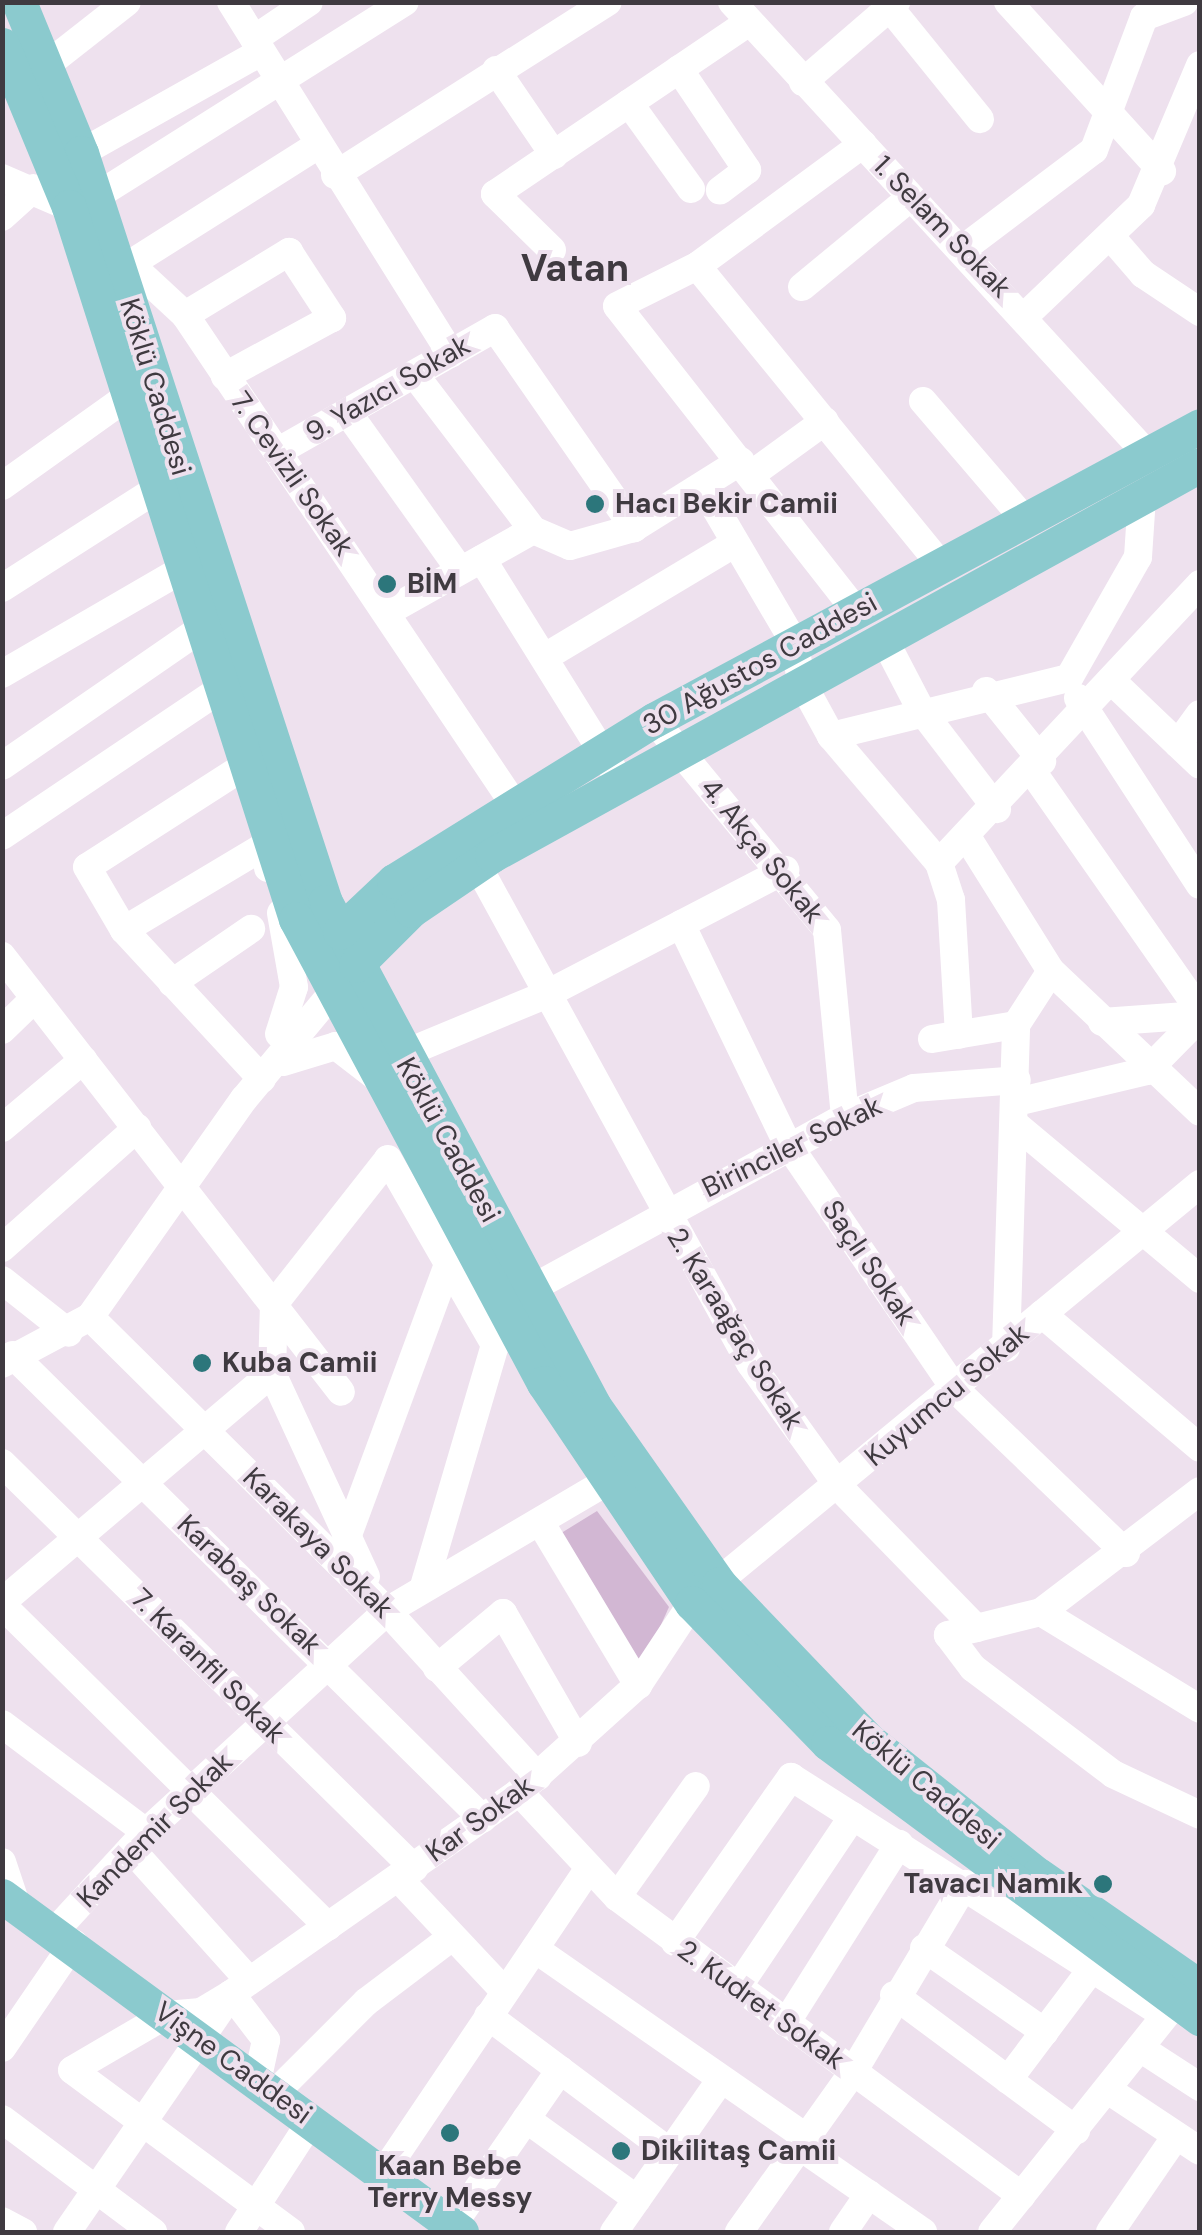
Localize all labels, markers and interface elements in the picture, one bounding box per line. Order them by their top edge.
street label: 1. Selam Sokak [866,149,1018,305]
district label: Vatan [521,246,629,292]
street label: Köklü Caddesi [112,295,198,479]
street label: 9. Yazıcı Sokak [300,328,476,450]
street label: 7. Cevizli Sokak [223,385,361,563]
place label: Hacı Bekir Camii [615,487,838,521]
marker: Hacı Bekir Camii [584,493,606,515]
place label: BİM [407,567,457,601]
marker: BİM [376,573,398,595]
street label: 30 Ağustos Caddesi [637,586,883,742]
street label: 4. Akça Sokak [693,772,831,930]
street label: Köklü Caddesi [389,1052,507,1228]
street label: Birinciler Sokak [697,1089,887,1205]
street label: Saçlı Sokak [815,1194,923,1332]
street label: 2. Karaağaç Sokak [659,1222,811,1436]
street label: Kuyumcu Sokak [858,1317,1036,1473]
place label: Kuba Camii [222,1346,377,1380]
marker: Kuba Camii [191,1352,213,1374]
street label: Karakaya Sokak [236,1461,400,1625]
street label: Karabaş Sokak [170,1508,328,1662]
street label: 7. Karanfil Sokak [124,1582,292,1750]
street label: Köklü Caddesi [845,1713,1007,1857]
street label: Kandemir Sokak [70,1745,240,1915]
street label: Kar Sokak [420,1769,540,1869]
place label: Tavacı Namık [903,1867,1083,1901]
marker: Tavacı Namık [1092,1873,1114,1895]
street label: 2. Kudret Sokak [671,1933,851,2077]
street label: Vişne Caddesi [148,1995,318,2131]
marker: Kaan Bebe Terry Messy [439,2122,461,2144]
place label: Dikilitaş Camii [641,2134,836,2168]
marker: Dikilitaş Camii [610,2140,632,2162]
place label: Kaan Bebe Terry Messy [367,2149,533,2215]

